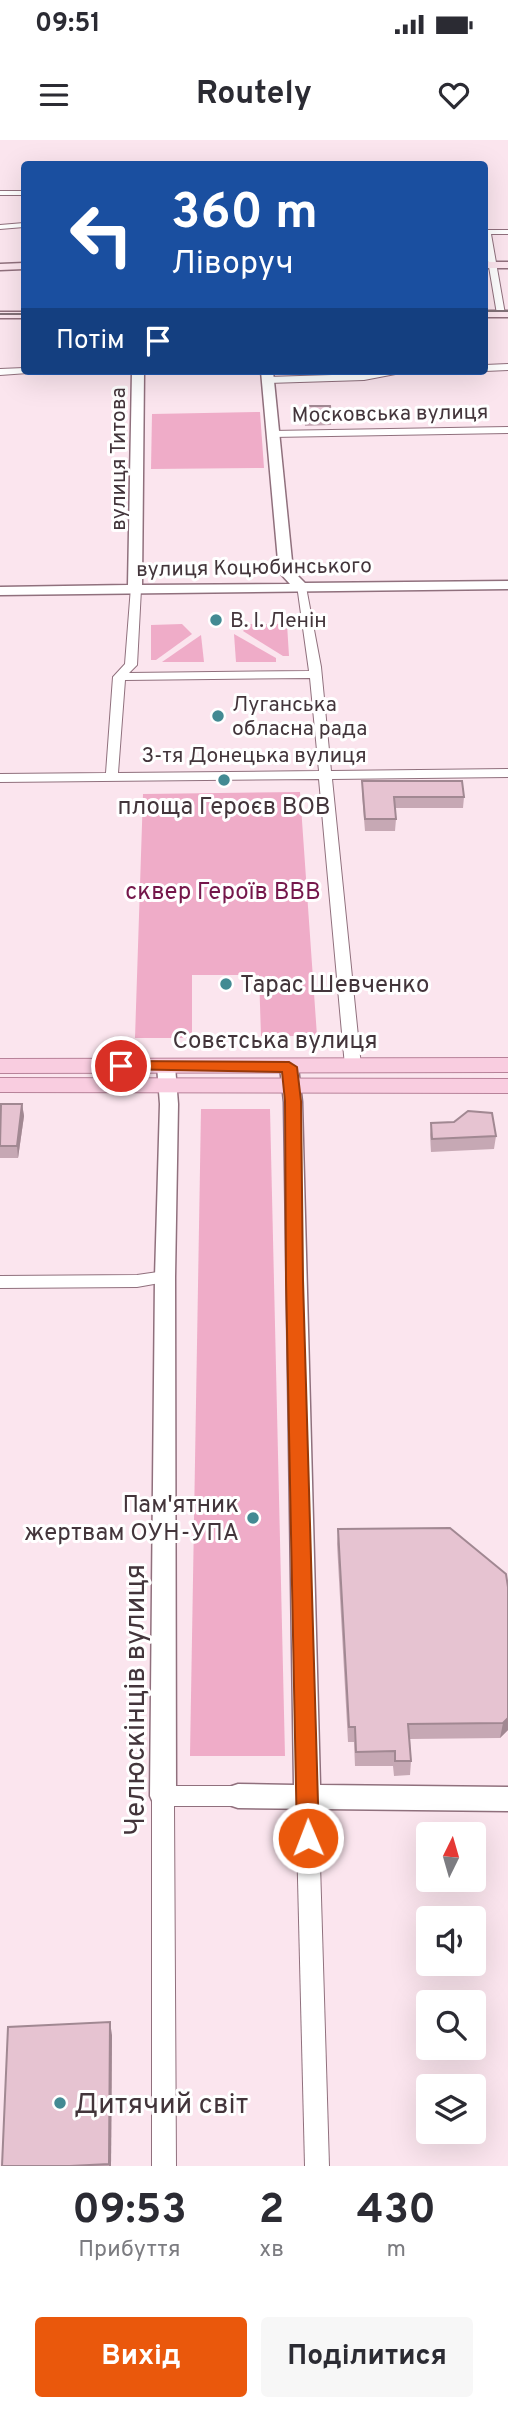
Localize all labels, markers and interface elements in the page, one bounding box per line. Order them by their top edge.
text: 09:51 [35,8,101,41]
text: Routely [196,75,312,115]
icon: menu [35,76,73,114]
icon: heart [435,76,473,114]
text: 360 m [171,184,318,246]
icon: left [56,189,147,280]
text: Ліворуч [171,245,294,285]
icon: arrive [139,322,177,360]
text: Потім [56,325,125,358]
street label: вулиця Титова [106,387,133,531]
street label: Московська вулиця [292,399,489,430]
street label: вулиця Коцюбинського [136,553,372,584]
place label: В. І. Ленін [230,608,327,635]
marker: В. І. Ленін [208,612,224,628]
place label: Луганська обласна рада [232,692,367,743]
marker: Луганська обласна рада [210,708,226,724]
street label: 3-тя Донецька вулиця [141,743,367,770]
marker: площа Героєв ВОВ [216,772,232,788]
place label: площа Героєв ВОВ [117,793,331,823]
park label: сквер Героїв ВВВ [125,878,321,908]
place label: Тарас Шевченко [240,971,429,1001]
marker: Тарас Шевченко [218,976,234,992]
street label: Совєтська вулиця [172,1027,378,1057]
pin [91,1036,151,1096]
icon: arrive [102,1047,140,1085]
place label: Пам'ятник жертвам ОУН-УПА [24,1491,239,1549]
marker: Пам'ятник жертвам ОУН-УПА [245,1510,261,1526]
street label: Челюскінців вулиця [119,1564,155,1836]
position arrow [271,1801,345,1875]
north arrow [416,1822,486,1892]
map controls [416,1822,486,2144]
button: sound [416,1906,486,1976]
button: search [416,1990,486,2060]
button: layers [416,2074,486,2144]
place label: Дитячий світ [74,2088,248,2124]
marker: Дитячий світ [52,2095,68,2111]
text: 09:53 [72,2185,187,2238]
text: 2 [259,2185,285,2238]
text: 430 [357,2185,436,2238]
text: Прибуття [78,2236,181,2265]
text: хв [259,2236,284,2265]
text: m [387,2236,406,2265]
button: Вихід [35,2317,247,2397]
button: Поділитися [261,2317,473,2397]

